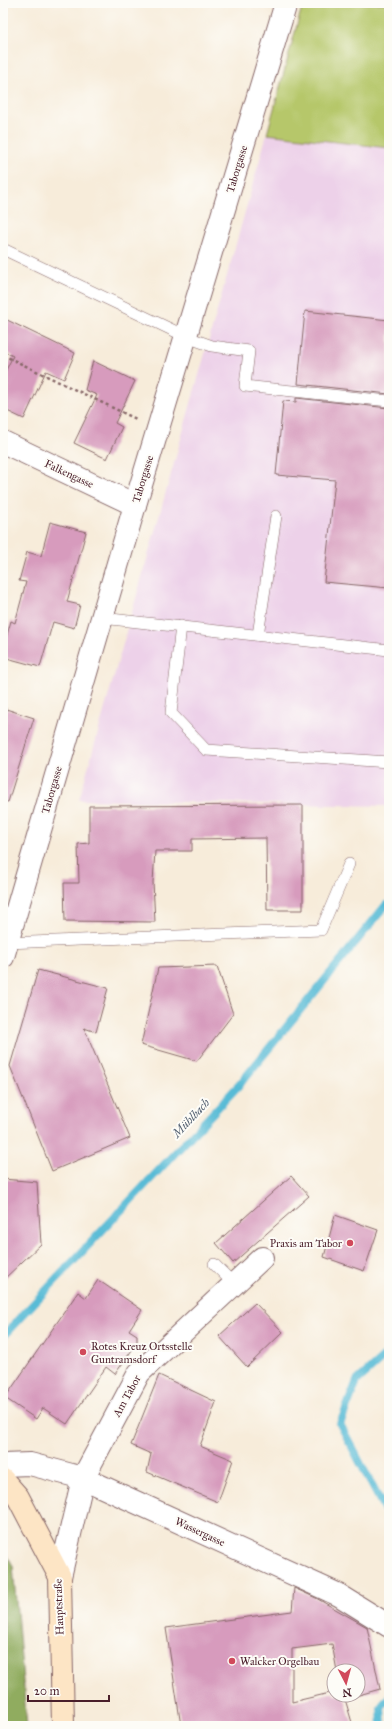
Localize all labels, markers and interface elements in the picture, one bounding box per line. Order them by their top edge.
street label: Taborgasse [224,143,250,194]
street label: Taborgasse [130,453,156,504]
street label: Falkengasse [42,457,96,491]
street label: Taborgasse [39,764,65,815]
water label: Mühlbach [169,1096,213,1141]
place label: Praxis am Tabor [270,1237,343,1250]
marker: Praxis am Tabor [345,1238,355,1248]
place label: Rotes Kreuz Ortsstelle Guntramsdorf [91,1340,193,1366]
marker: Rotes Kreuz Ortsstelle Guntramsdorf [78,1347,88,1357]
street label: Am Tabor [110,1372,144,1420]
street label: Wassergasse [173,1515,227,1549]
street label: Hauptstraße [52,1578,66,1635]
place label: Walcker Orgelbau [240,1655,319,1668]
marker: Walcker Orgelbau [227,1656,237,1666]
north arrow [326,1663,366,1703]
scale bar [28,1677,109,1703]
text: 20 m [34,1684,60,1698]
text: N [341,1685,352,1699]

